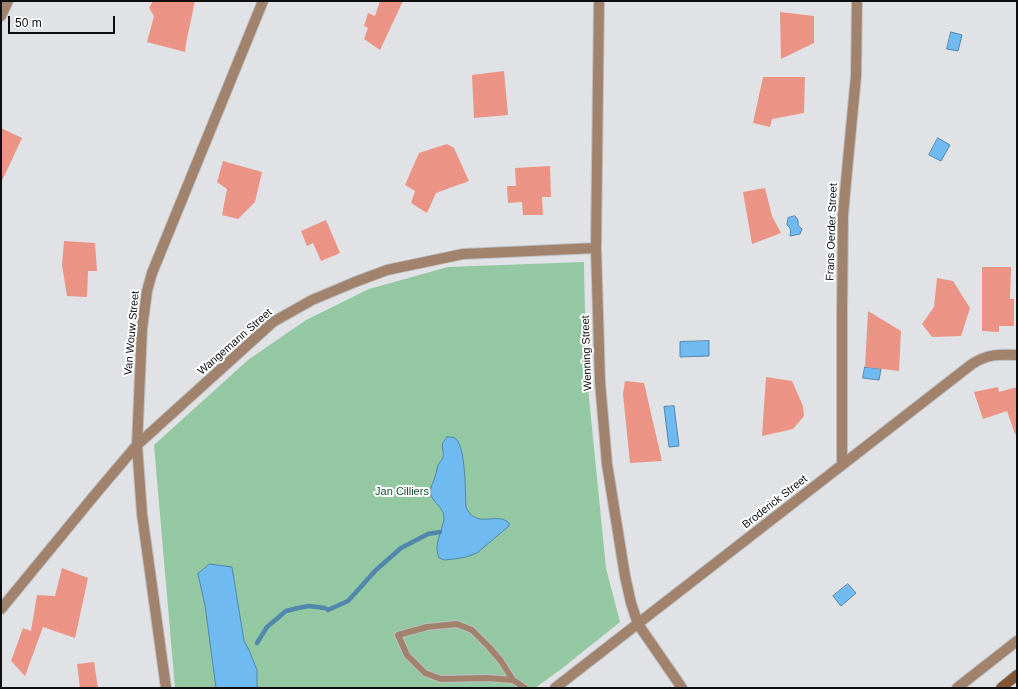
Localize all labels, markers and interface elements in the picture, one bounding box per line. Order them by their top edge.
scale bar [10,8,117,34]
text: 50 m [15,16,42,30]
street label: Frans Oerder Street [824,183,840,281]
street label: Van Wouw Street [122,290,142,376]
street label: Wangemann Street [195,306,275,378]
street label: Wenning Street [579,315,595,391]
street label: Broderick Street [740,473,810,531]
park label: Jan Cilliers [375,485,429,499]

